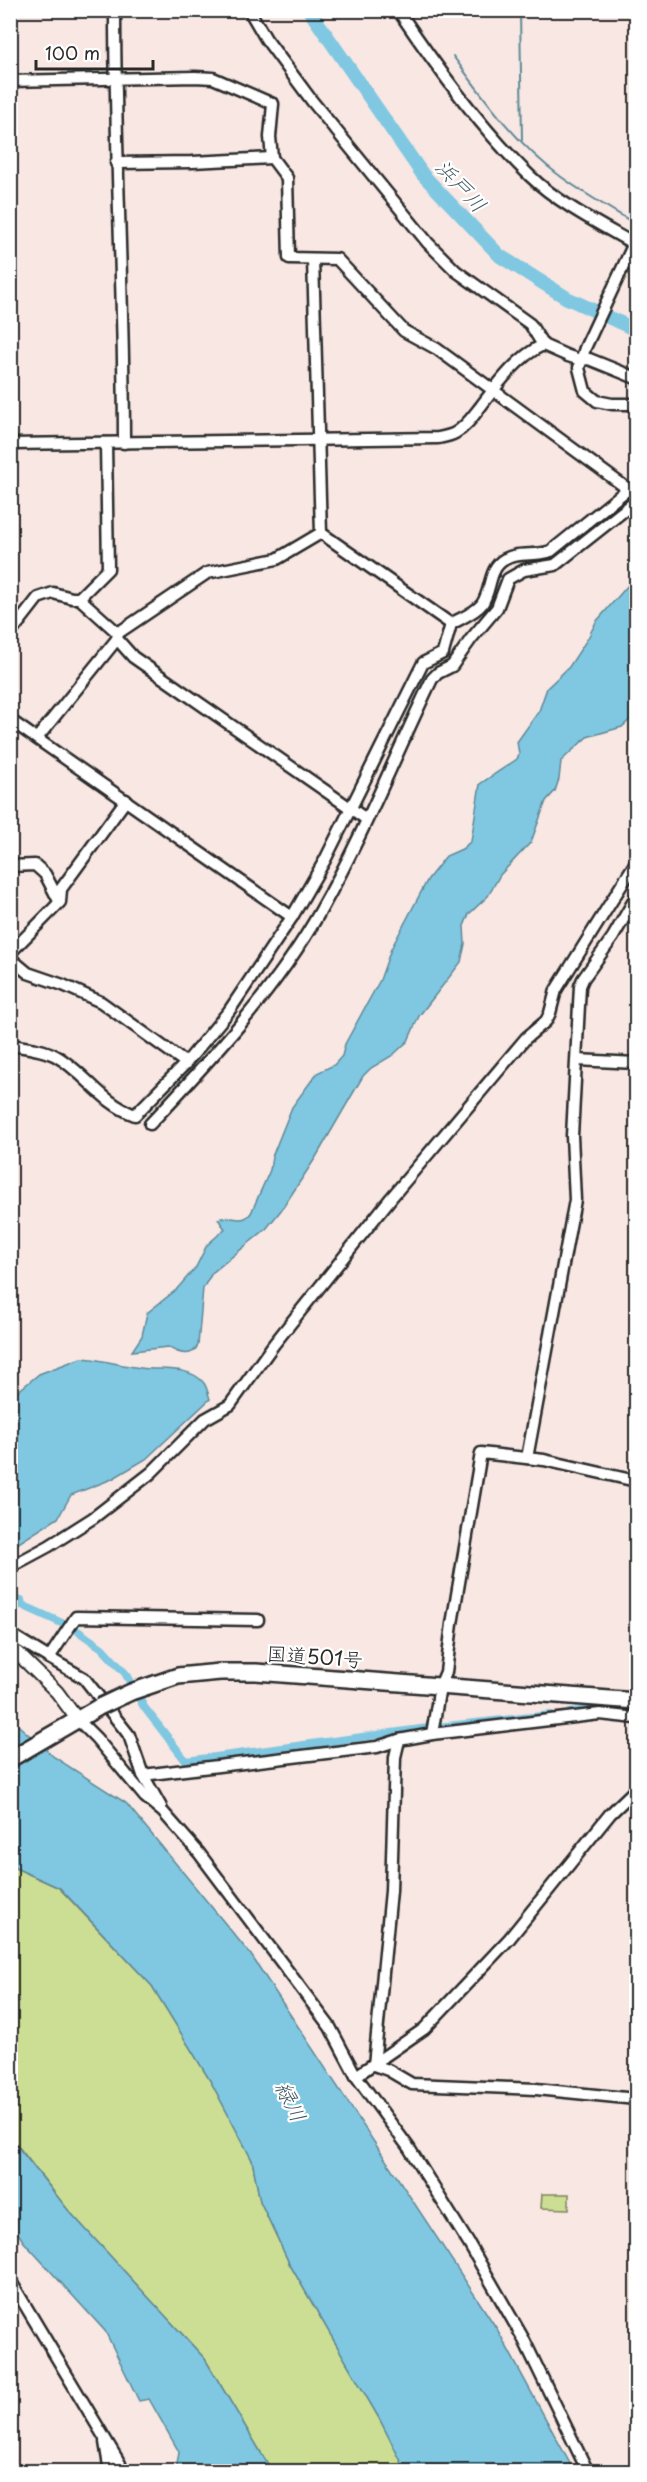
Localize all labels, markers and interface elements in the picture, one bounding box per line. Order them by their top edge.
scale bar [36,33,153,71]
text: 100 m [45,39,100,66]
water label: 浜戸川 [429,151,495,219]
street label: 国道501号 [266,1638,364,1674]
water label: 緑川 [268,2075,316,2127]

